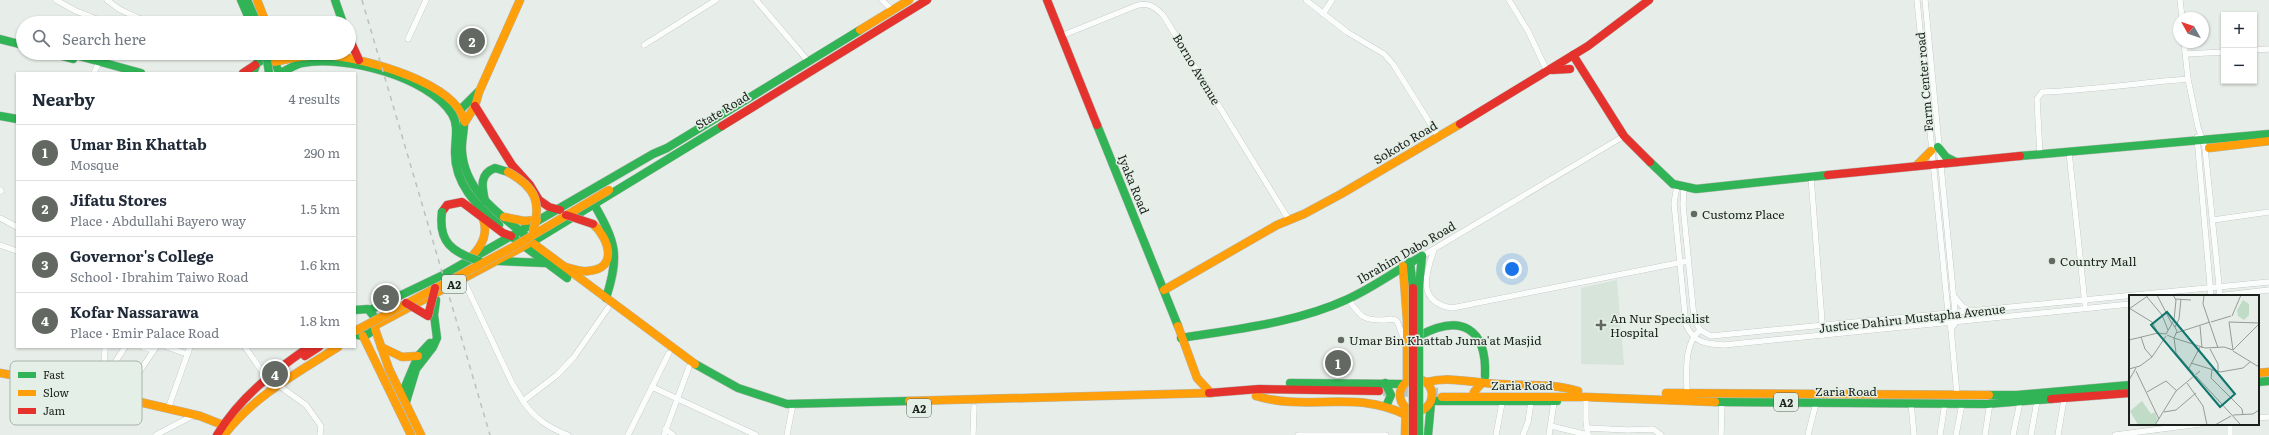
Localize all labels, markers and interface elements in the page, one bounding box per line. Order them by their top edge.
north arrow [2173,12,2209,48]
map controls [2221,12,2257,84]
button: + [2221,12,2257,48]
search box [16,16,356,60]
pin: 2 [459,26,485,56]
icon: search [30,27,52,49]
text: Search here [62,27,146,50]
street label: Borno Avenue [1169,30,1225,108]
street label: Farm Center road [1911,31,1937,133]
button: − [2221,48,2257,84]
text: Nearby [32,86,95,111]
street label: State Road [691,86,753,133]
text: 4 results [289,89,340,108]
street label: Sokoto Road [1370,116,1441,168]
text: Umar Bin Khattab [70,132,207,155]
text: 1 [42,143,48,162]
text: 290 m [304,143,340,162]
street label: Iyaka Road [1114,151,1154,217]
text: Mosque [70,155,119,174]
text: Jifatu Stores [70,188,167,211]
text: 2 [42,199,48,218]
text: 1.5 km [301,199,340,218]
place label: Customz Place [1702,205,1785,223]
marker: Customz Place [1689,209,1699,219]
text: Place · Abdullahi Bayero way [70,211,246,230]
street label: Ibrahim Dabo Road [1353,216,1459,288]
text: Governor's College [70,244,214,267]
place label: Country Mall [2060,252,2136,270]
text: 3 [41,255,49,274]
text: 1.6 km [300,255,340,274]
marker: Country Mall [2047,256,2057,266]
your location [1502,259,1522,279]
text: School · Ibrahim Taiwo Road [70,267,248,286]
road number: A2 [442,275,466,293]
pin: 3 [373,283,399,313]
inset map [2129,295,2259,425]
street label: Justice Dahiru Mustapha Avenue [1818,299,2006,337]
text: Kofar Nassarawa [70,300,199,323]
place label: An Nur Specialist Hospital [1610,309,1710,341]
text: 4 [41,311,49,330]
text: 1.8 km [300,311,340,330]
marker: An Nur Specialist Hospital [1595,319,1607,331]
text: Place · Emir Palace Road [70,323,219,342]
place label: Umar Bin Khattab Juma'at Masjid [1349,331,1542,349]
marker: Umar Bin Khattab Juma'at Masjid [1336,335,1346,345]
pin: 1 [1325,348,1351,378]
pin: 4 [262,359,288,389]
legend [10,361,142,425]
text: Fast [43,366,65,382]
street label: Zaria Road [1491,376,1554,394]
street label: Zaria Road [1815,382,1878,400]
text: Slow [43,384,69,400]
road number: A2 [1774,393,1798,411]
road number: A2 [907,399,931,417]
text: Jam [43,402,66,418]

